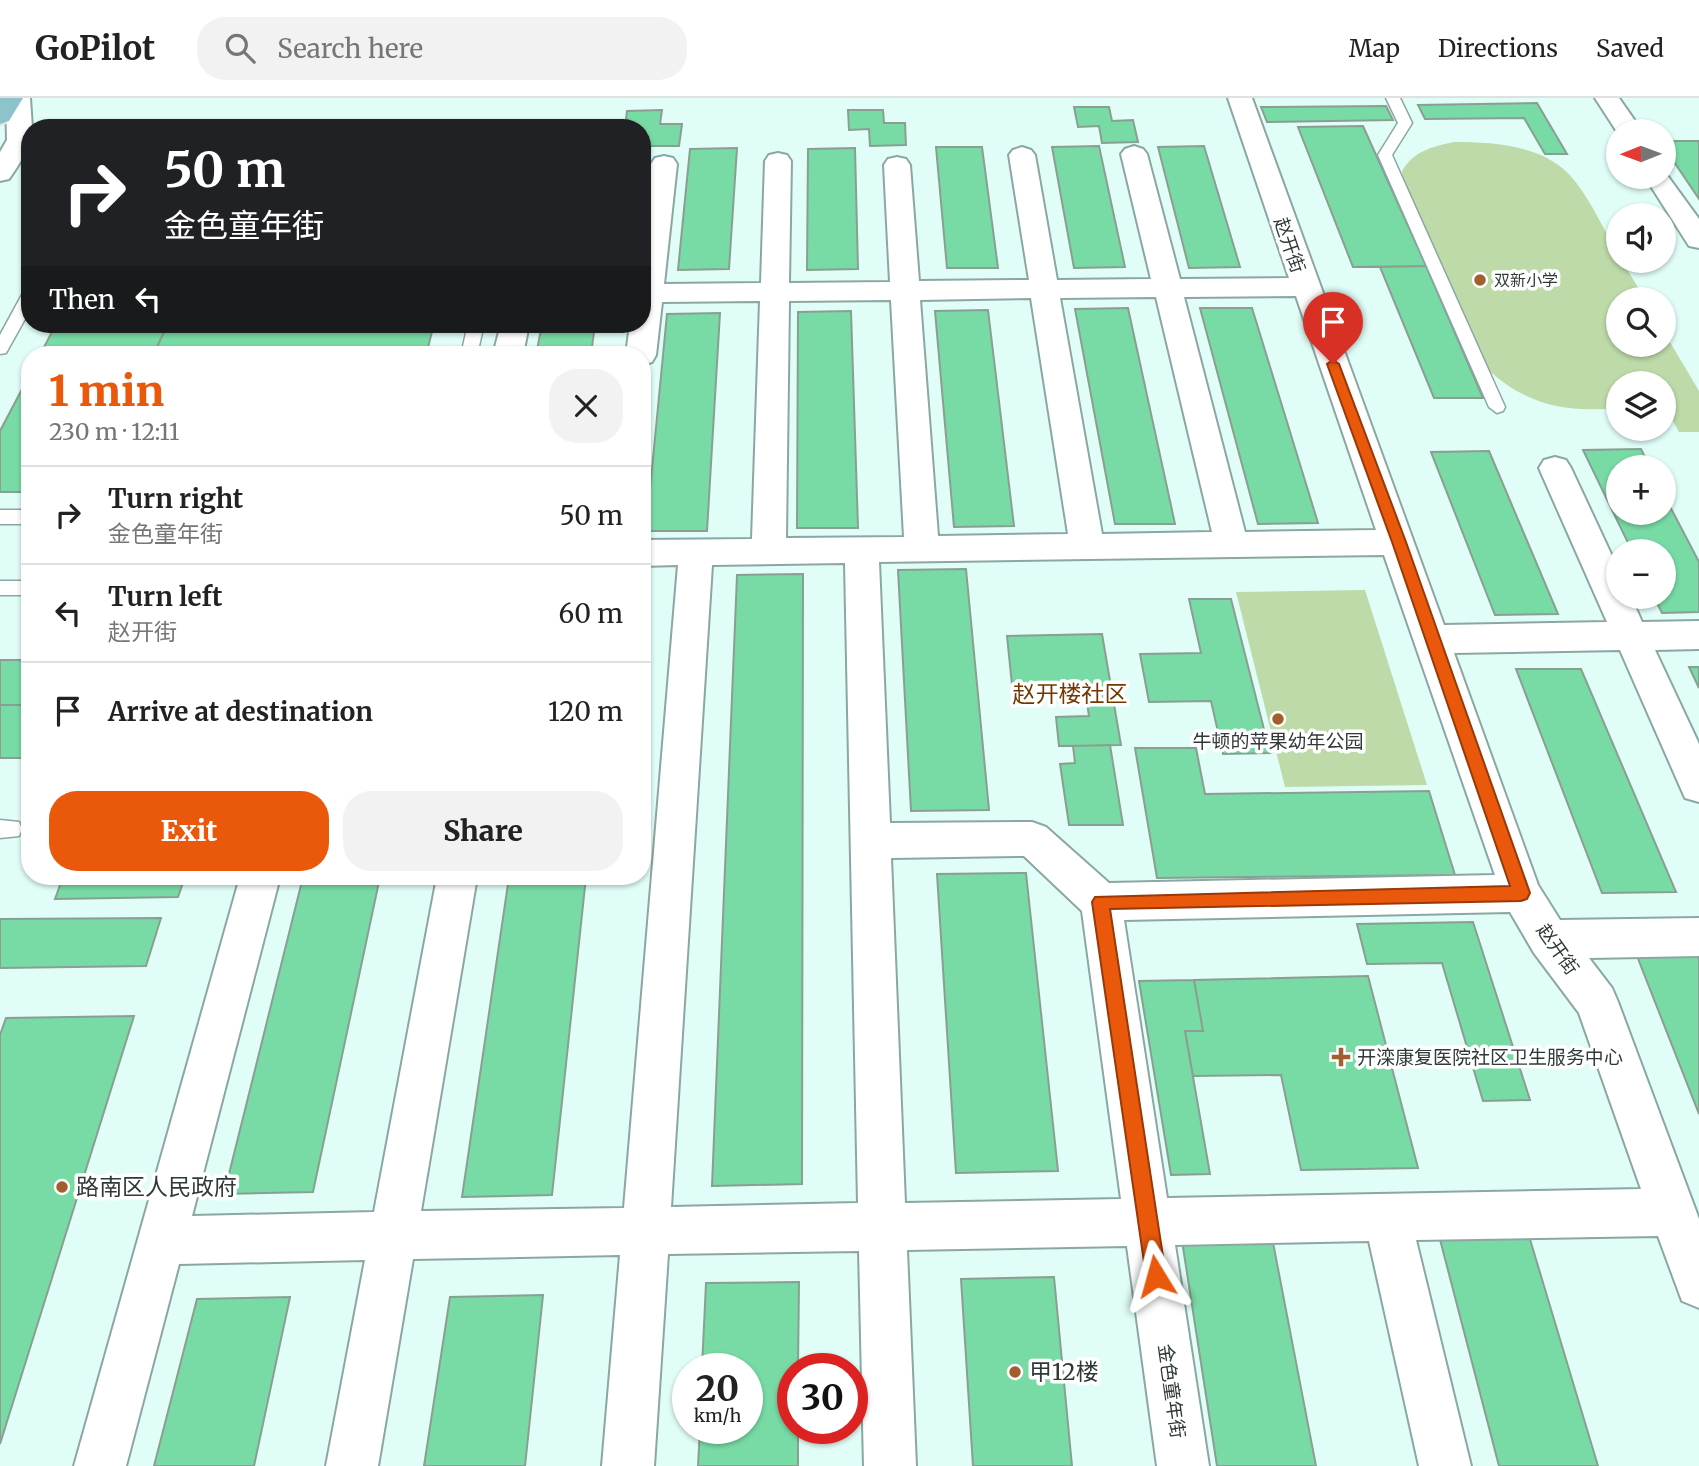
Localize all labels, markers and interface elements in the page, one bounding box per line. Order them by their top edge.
search box [197,17,687,80]
text: GoPilot [35,28,155,69]
icon: search [221,29,259,67]
text: Search here [277,32,423,65]
text: Map [1349,33,1400,64]
text: Directions [1438,33,1558,64]
text: Saved [1596,33,1664,64]
north arrow [1606,119,1676,189]
map controls [1606,119,1676,609]
text: 50 m [164,139,285,200]
icon: right [49,147,140,238]
button: sound [1606,203,1676,273]
text: 金色童年街 [164,206,324,246]
street label: 赵开街 [1269,214,1311,276]
place label: 双新小学 [1494,270,1558,290]
marker: 双新小学 [1472,272,1488,288]
icon: left [129,280,167,318]
text: Then [49,283,115,316]
button: search [1606,287,1676,357]
pin [1303,292,1363,364]
icon: arrive [1314,303,1352,341]
text: 1 min [49,365,164,417]
button: close [549,369,623,443]
button: layers [1606,371,1676,441]
text: 230 m · 12:11 [49,417,179,446]
button: + [1606,455,1676,525]
text: Turn right [108,482,243,515]
icon: right [49,496,87,534]
text: 50 m [559,499,623,532]
text: 金色童年街 [108,519,223,548]
button: − [1606,539,1676,609]
text: Turn left [108,580,222,613]
icon: left [49,594,87,632]
text: 60 m [559,597,623,630]
text: 赵开街 [108,617,177,646]
district label: 赵开楼社区 [1013,679,1128,708]
icon: arrive [49,692,87,730]
text: Arrive at destination [108,695,373,728]
text: 120 m [548,695,623,728]
marker: 牛顿的苹果幼年公园 [1270,711,1286,727]
place label: 牛顿的苹果幼年公园 [1192,729,1364,753]
button: Exit [49,791,329,871]
button: Share [343,791,623,871]
street label: 赵开街 [1532,919,1584,979]
place label: 开滦康复医院社区卫生服务中心 [1357,1045,1623,1069]
marker: 开滦康复医院社区卫生服务中心 [1331,1047,1351,1067]
place label: 路南区人民政府 [76,1172,237,1201]
marker: 路南区人民政府 [54,1179,70,1195]
position arrow [1119,1239,1193,1313]
street label: 金色童年街 [1154,1342,1190,1440]
speed limit sign: 30 [777,1353,868,1444]
place label: 甲12楼 [1029,1357,1099,1386]
marker: 甲12楼 [1007,1364,1023,1380]
text: 20 [696,1367,739,1411]
text: km/h [694,1404,741,1427]

